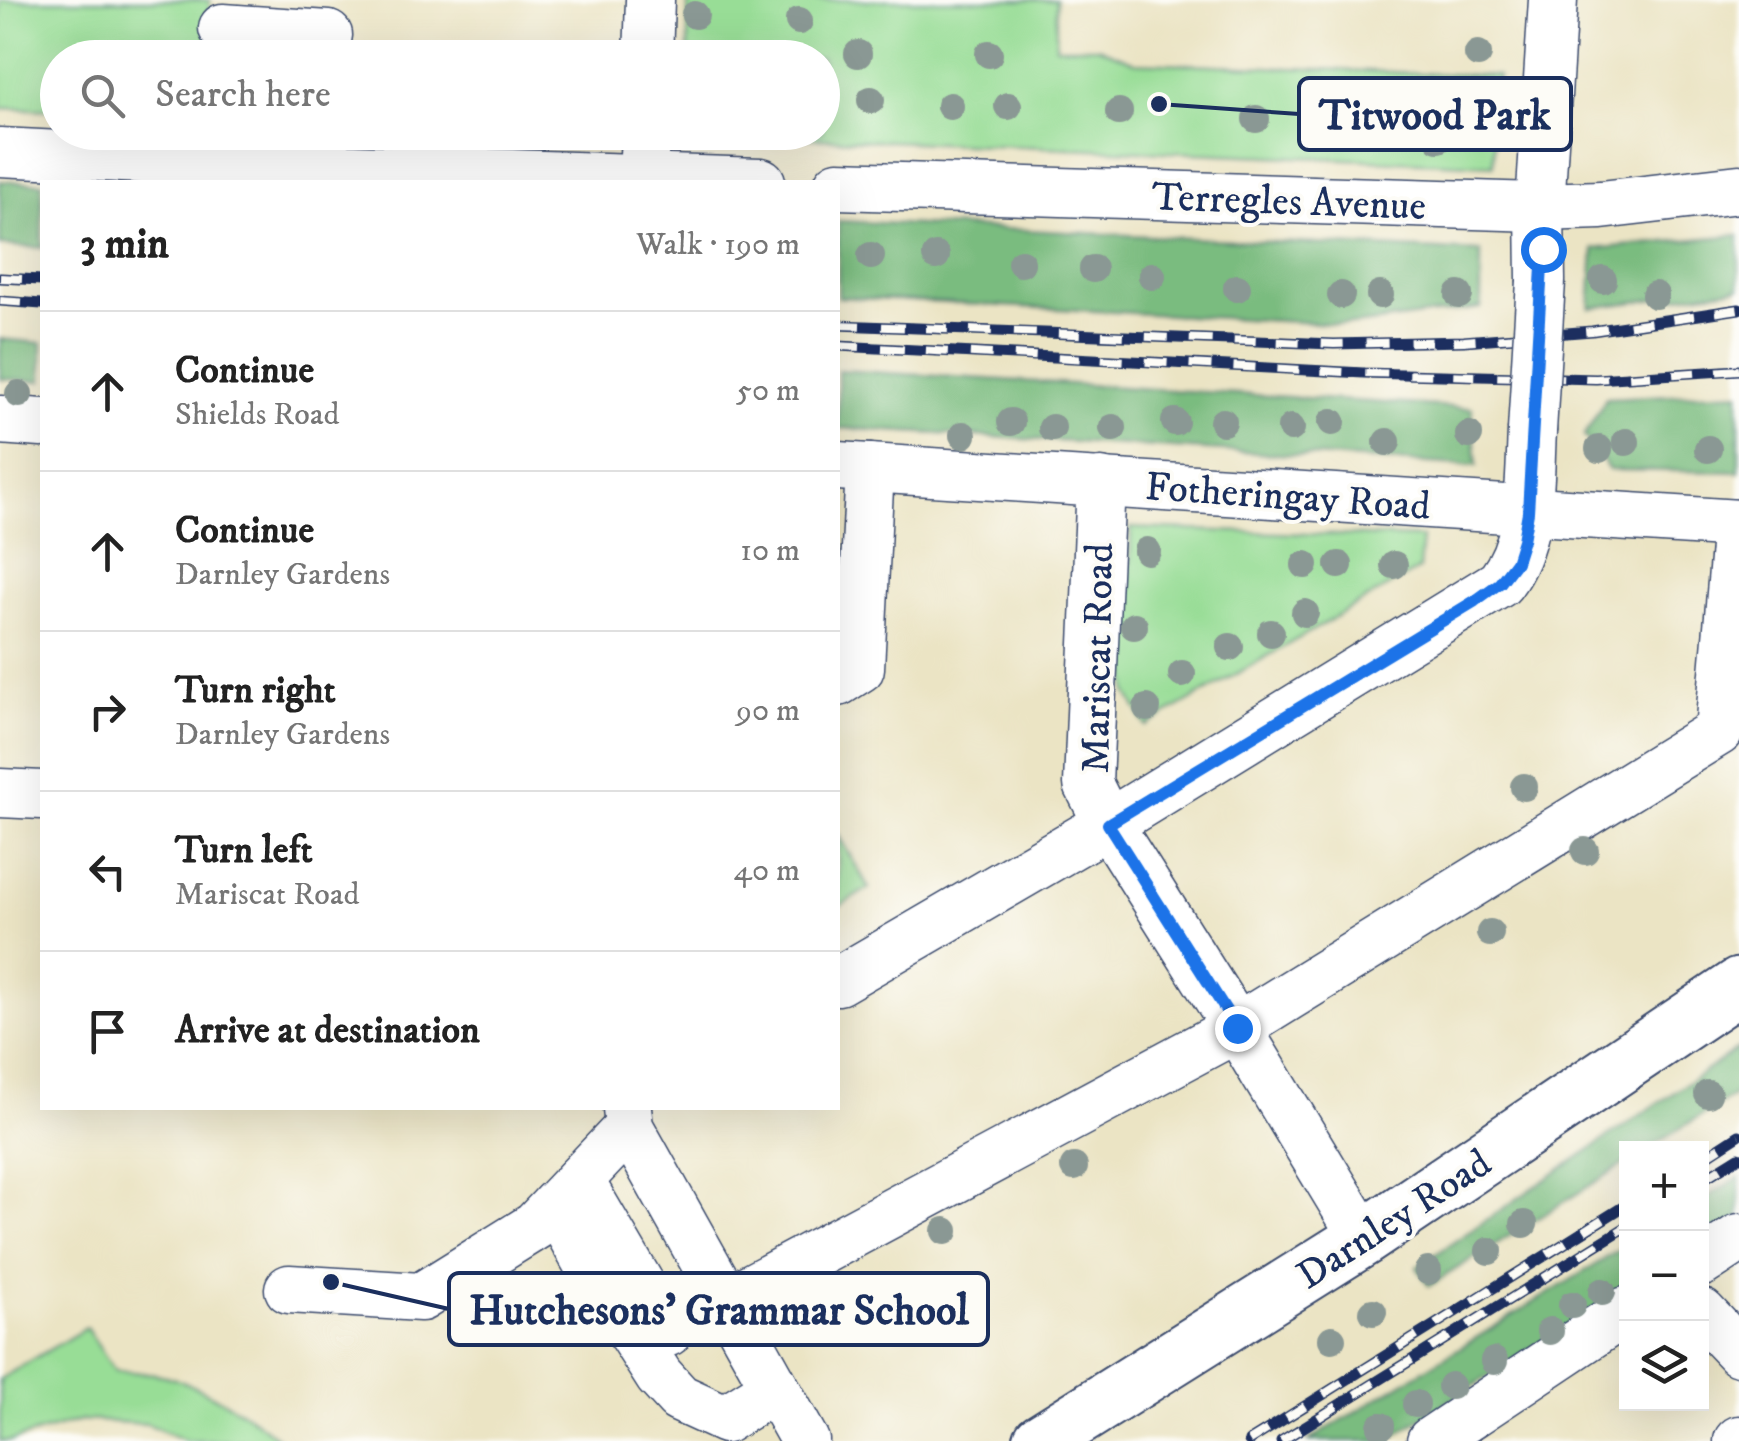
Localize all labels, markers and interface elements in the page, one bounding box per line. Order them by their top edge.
search box [40,40,840,150]
icon: search [75,68,130,123]
text: Search here [155,71,331,119]
callout: Titwood Park [1299,78,1571,150]
text: Titwood Park [1318,91,1552,143]
street label: Terregles Avenue [1151,173,1427,233]
text: 3 min [80,219,169,271]
text: Walk · 190 m [636,225,800,265]
route start [1521,227,1567,273]
text: Continue [175,347,314,395]
icon: ahead [80,364,135,419]
text: 50 m [736,371,800,411]
text: Shields Road [175,395,339,435]
street label: Fotheringay Road [1144,463,1432,533]
text: Continue [175,507,314,555]
icon: ahead [80,524,135,579]
text: 10 m [740,531,800,571]
street label: Mariscat Road [1072,542,1126,774]
text: Darnley Gardens [175,555,390,595]
text: Turn right [175,667,336,715]
icon: right [80,684,135,739]
text: 90 m [736,691,800,731]
text: Darnley Gardens [175,715,390,755]
text: Turn left [175,827,313,875]
icon: left [80,844,135,899]
text: 40 m [733,851,800,891]
text: Mariscat Road [175,875,359,915]
icon: arrive [80,1004,135,1059]
route end [1215,1006,1261,1052]
text: Arrive at destination [175,1007,480,1055]
street label: Darnley Road [1288,1139,1501,1302]
map controls [1619,1141,1709,1411]
button: + [1619,1141,1709,1231]
button: − [1619,1231,1709,1321]
callout: Hutchesons' Grammar School [449,1273,988,1345]
text: Hutchesons' Grammar School [469,1286,970,1338]
button: layers [1619,1321,1709,1411]

